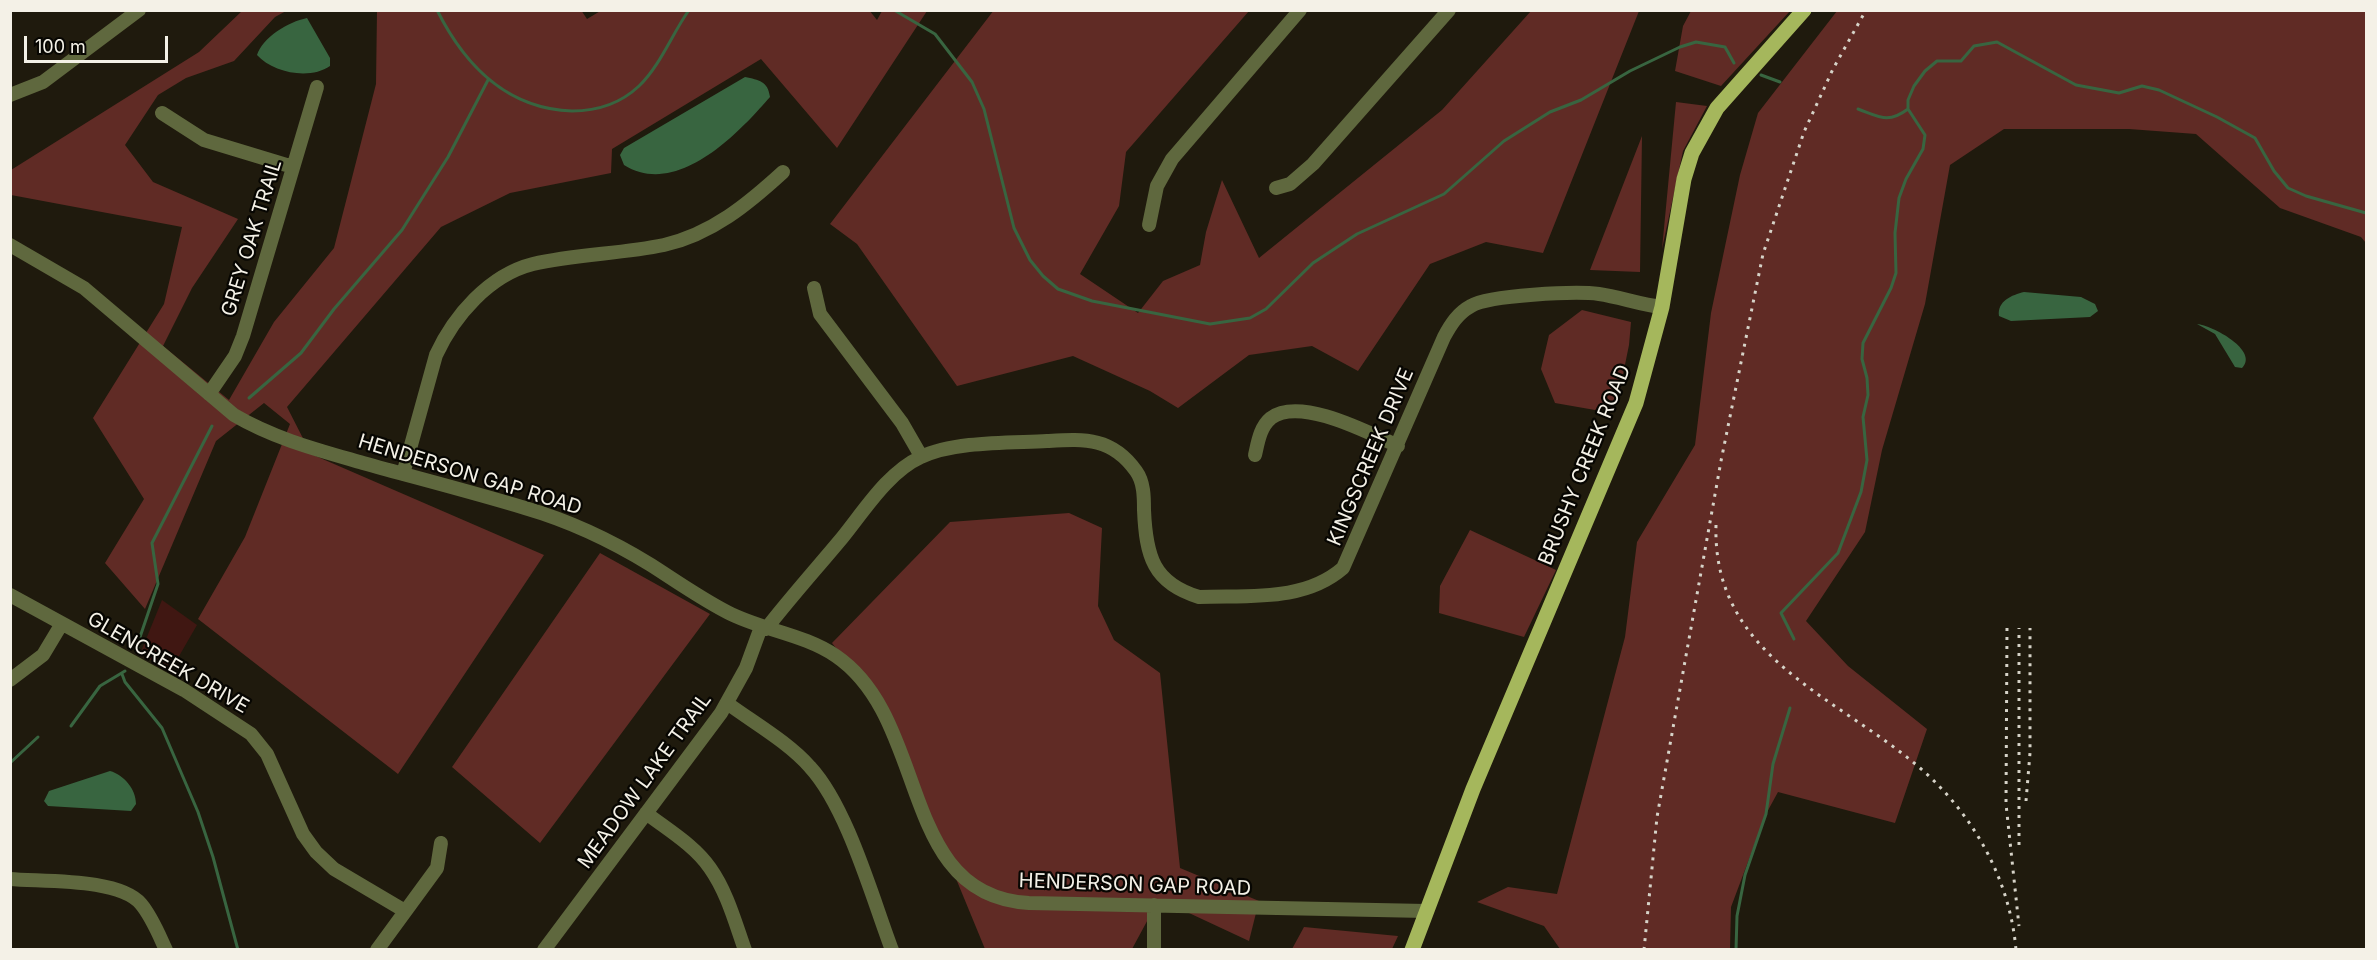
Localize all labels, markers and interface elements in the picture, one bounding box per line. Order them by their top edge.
scale bar [27,24,171,62]
text: 100 m [35,36,86,57]
street label: GREY OAK TRAIL [217,157,287,319]
street label: BRUSHY CREEK ROAD [1534,361,1636,569]
street label: KINGSCREEK DRIVE [1323,365,1419,549]
street label: HENDERSON GAP ROAD [355,430,585,520]
street label: GLENCREEK DRIVE [83,607,253,719]
street label: MEADOW LAKE TRAIL [573,688,717,874]
street label: HENDERSON GAP ROAD [1018,869,1252,901]

